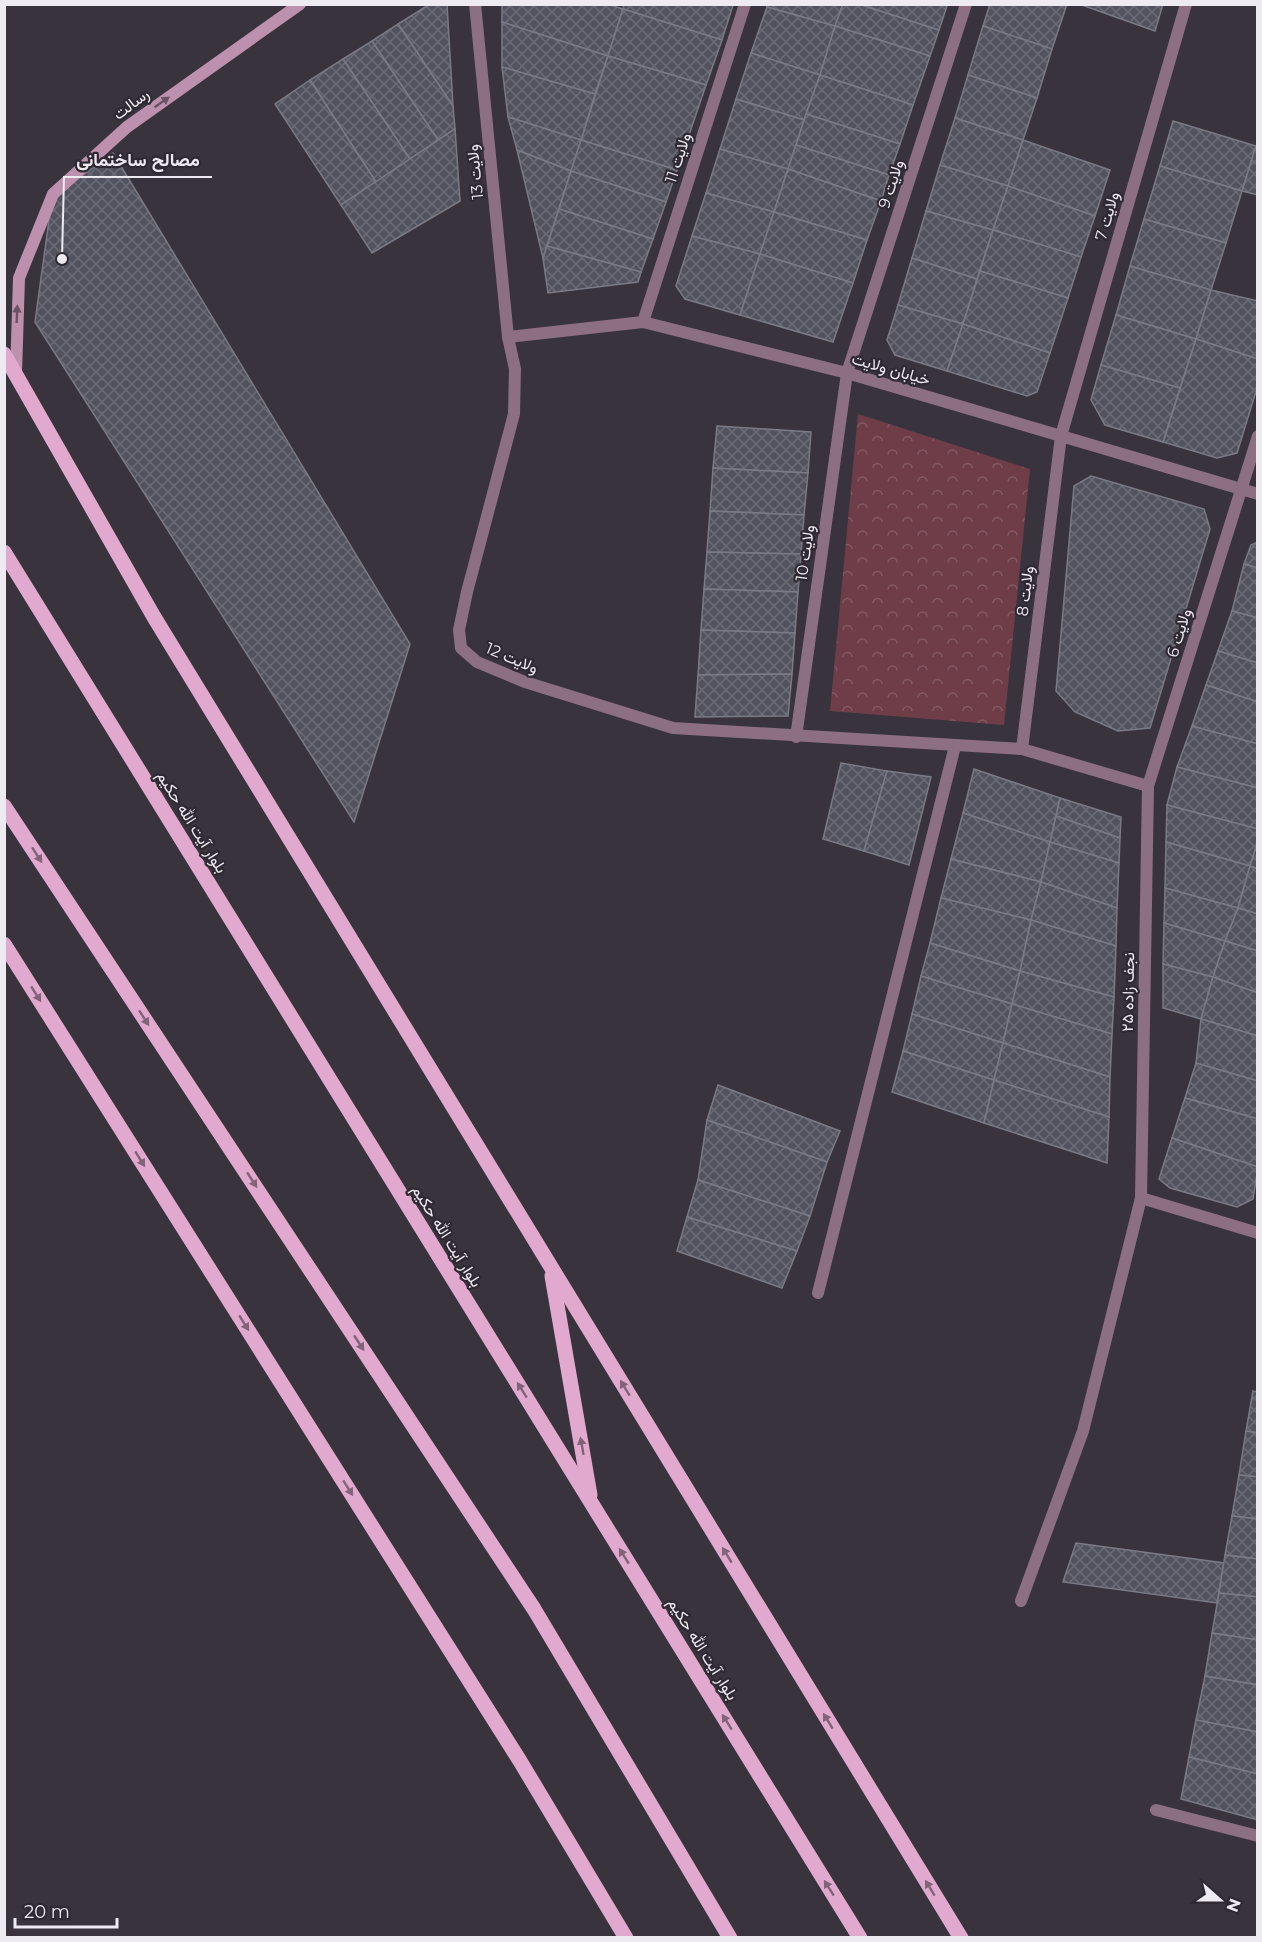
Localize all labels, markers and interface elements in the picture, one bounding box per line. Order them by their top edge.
street label: رسالت [109,84,153,125]
one-way arrow [153,96,169,108]
street label: ولایت 11 [661,130,696,186]
callout: مصالح ساختمانی [64,141,212,177]
street label: ولایت 13 [463,144,488,200]
text: مصالح ساختمانی [76,149,200,172]
street label: ولایت 9 [874,157,909,211]
street label: ولایت 7 [1091,190,1124,243]
one-way arrow [13,305,22,324]
street label: خیابان ولایت [849,349,933,390]
street label: ولایت 10 [792,524,819,582]
street label: ولایت 8 [1012,565,1038,617]
street label: ولایت 6 [1163,606,1196,660]
street label: ولایت 12 [483,638,541,678]
street label: بلوار آیت الله حکیم [152,767,231,877]
one-way arrow [31,847,42,863]
street label: نجف زاده ۲۵ [1118,952,1139,1032]
one-way arrow [30,986,41,1002]
one-way arrow [138,1009,150,1025]
one-way arrow [134,1150,145,1167]
one-way arrow [246,1172,257,1189]
street label: بلوار آیت الله حکیم [407,1181,486,1291]
one-way arrow [238,1315,250,1331]
one-way arrow [353,1335,364,1351]
one-way arrow [620,1380,631,1396]
one-way arrow [516,1382,527,1398]
one-way arrow [577,1436,586,1455]
one-way arrow [343,1480,354,1496]
one-way arrow [721,1547,732,1563]
one-way arrow [619,1548,630,1564]
street label: بلوار آیت الله حکیم [663,1594,742,1704]
one-way arrow [823,1713,834,1729]
one-way arrow [721,1714,732,1730]
north arrow [1190,1870,1250,1930]
one-way arrow [824,1880,835,1896]
one-way arrow [925,1880,936,1896]
scale bar [15,1891,117,1929]
text: N [1222,1896,1245,1915]
text: 20 m [24,1901,70,1923]

